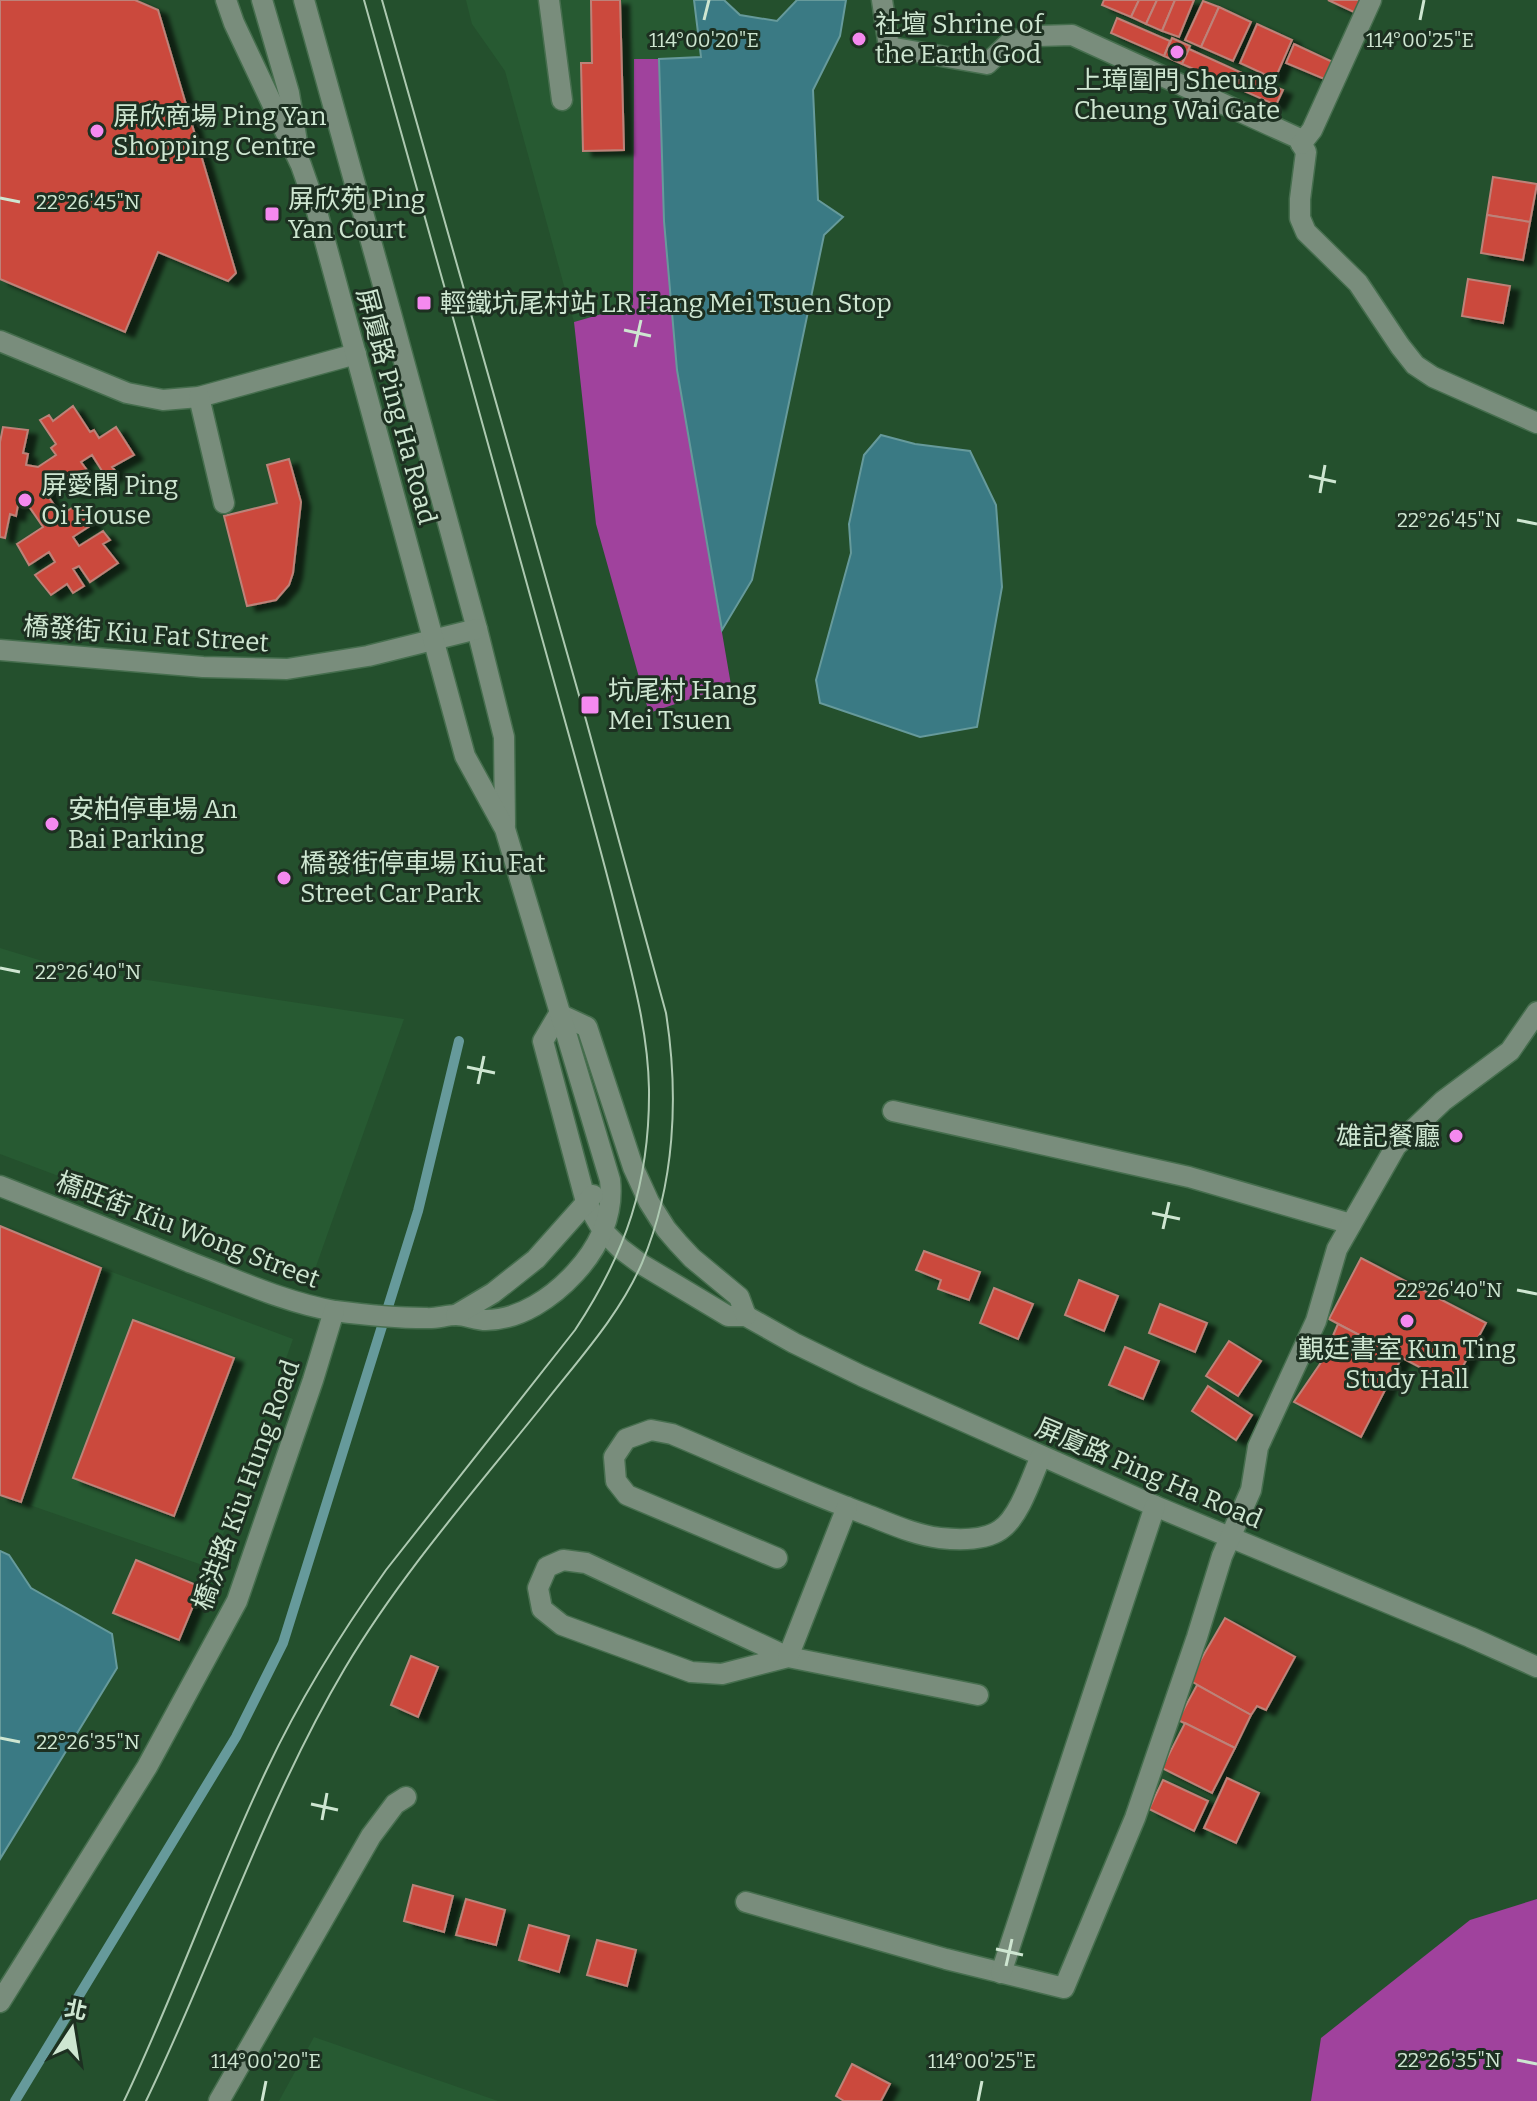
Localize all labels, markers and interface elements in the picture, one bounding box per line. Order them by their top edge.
place label: 社壇 Shrine of the Earth God [875,9,1045,70]
text: 114°00'20"E [649,28,759,52]
text: 114°00'25"E [1366,28,1474,52]
marker: 社壇 Shrine of the Earth God [850,30,868,48]
marker: 上璋圍門 Sheung Cheung Wai Gate [1168,43,1186,61]
place label: 上璋圍門 Sheung Cheung Wai Gate [1074,65,1280,126]
place label: 屏欣商場 Ping Yan Shopping Centre [113,101,327,162]
marker: 屏欣商場 Ping Yan Shopping Centre [88,122,106,140]
place label: 屏欣苑 Ping Yan Court [288,184,425,245]
text: 22°26'45"N [36,190,140,214]
marker: 屏欣苑 Ping Yan Court [263,205,281,223]
street label: 屏廈路 Ping Ha Road [350,285,443,528]
place label: 輕鐵坑尾村站 LR Hang Mei Tsuen Stop [440,288,892,319]
marker: 輕鐵坑尾村站 LR Hang Mei Tsuen Stop [415,294,433,312]
place label: 屏愛閣 Ping Oi House [41,470,178,531]
marker: 屏愛閣 Ping Oi House [16,491,34,509]
text: 22°26'45"N [1397,508,1501,532]
street label: 橋發街 Kiu Fat Street [22,610,271,659]
place label: 坑尾村 Hang Mei Tsuen [608,675,757,736]
marker: 坑尾村 Hang Mei Tsuen [579,694,601,716]
place label: 安柏停車場 An Bai Parking [68,794,238,855]
marker: 安柏停車場 An Bai Parking [43,815,61,833]
place label: 橋發街停車場 Kiu Fat Street Car Park [300,848,546,909]
marker: 橋發街停車場 Kiu Fat Street Car Park [275,869,293,887]
text: 22°26'40"N [35,960,141,984]
place label: 雄記餐廳 [1336,1121,1440,1152]
marker: 雄記餐廳 [1447,1127,1465,1145]
street label: 橋旺街 Kiu Wong Street [52,1166,324,1295]
text: 22°26'40"N [1396,1278,1502,1302]
marker: 覲廷書室 Kun Ting Study Hall [1398,1312,1416,1330]
place label: 覲廷書室 Kun Ting Study Hall [1298,1334,1516,1395]
street label: 橋洪路 Kiu Hung Road [187,1356,306,1615]
street label: 屏廈路 Ping Ha Road [1031,1412,1267,1535]
text: 22°26'35"N [36,1730,140,1754]
north arrow [32,1989,112,2069]
text: 北 [62,1994,90,2025]
text: 22°26'35"N [1397,2048,1501,2072]
text: 114°00'20"E [211,2049,321,2073]
text: 114°00'25"E [928,2049,1036,2073]

